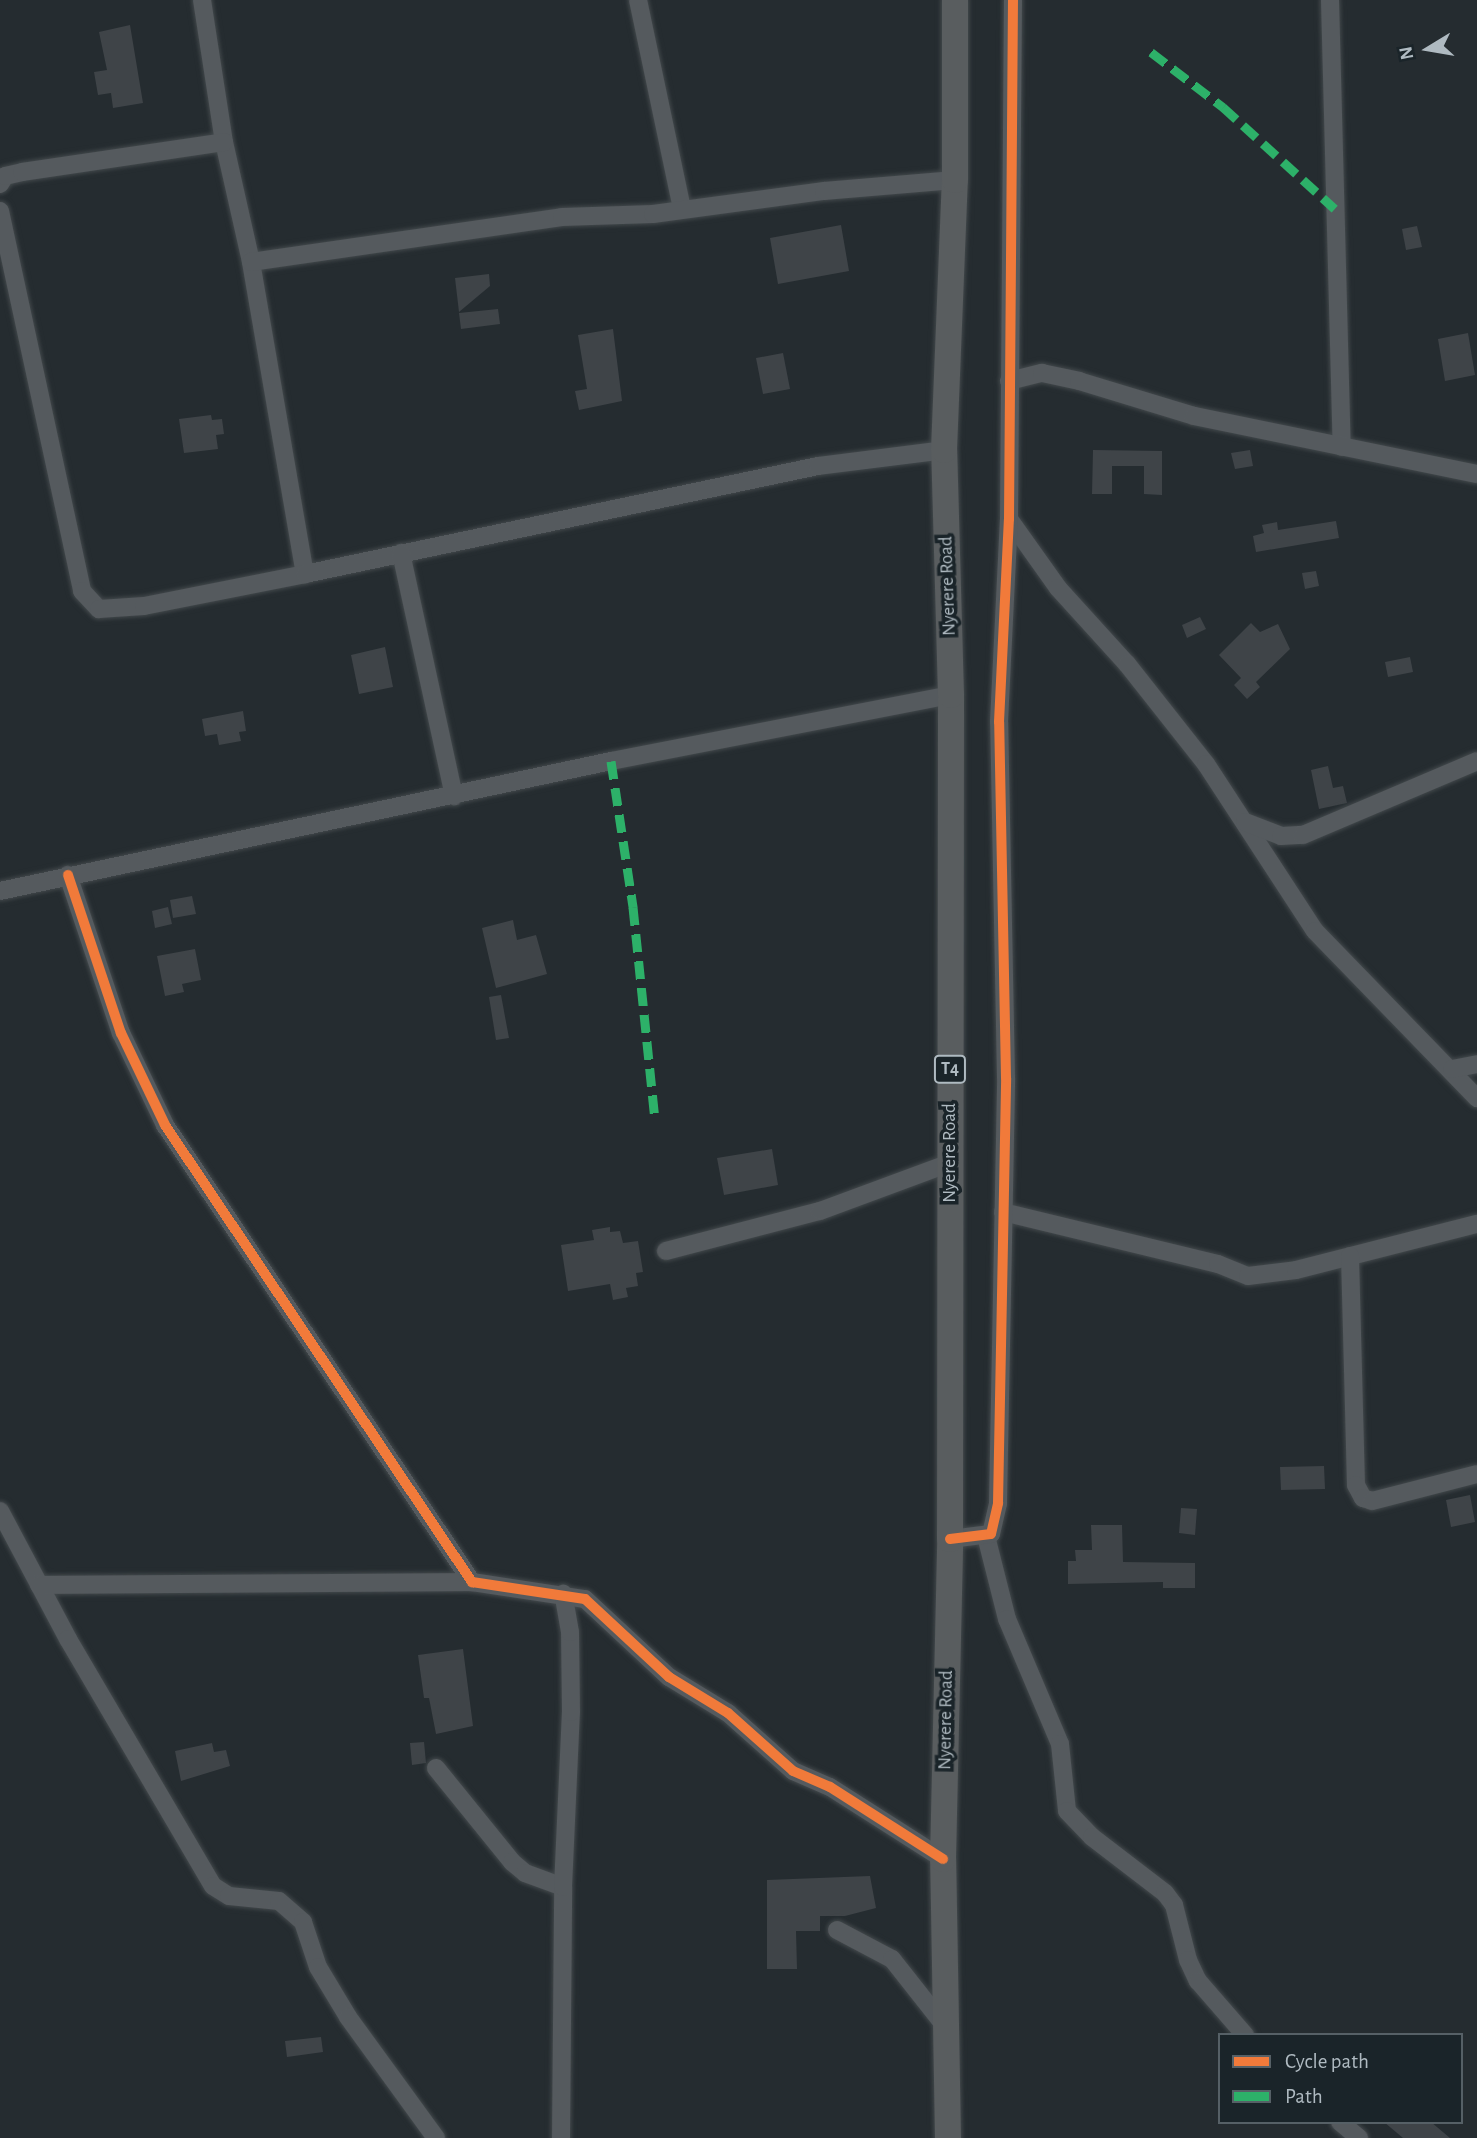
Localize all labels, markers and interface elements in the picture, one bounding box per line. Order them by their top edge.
north arrow [1393,14,1463,84]
text: N [1396,45,1417,61]
street label: Nyerere Road [935,536,961,636]
road number: T4 [932,1054,968,1084]
street label: Nyerere Road [939,1103,961,1203]
street label: Nyerere Road [934,1670,958,1770]
legend [1218,2033,1463,2124]
text: Cycle path [1285,2051,1369,2072]
text: Path [1285,2086,1323,2107]

